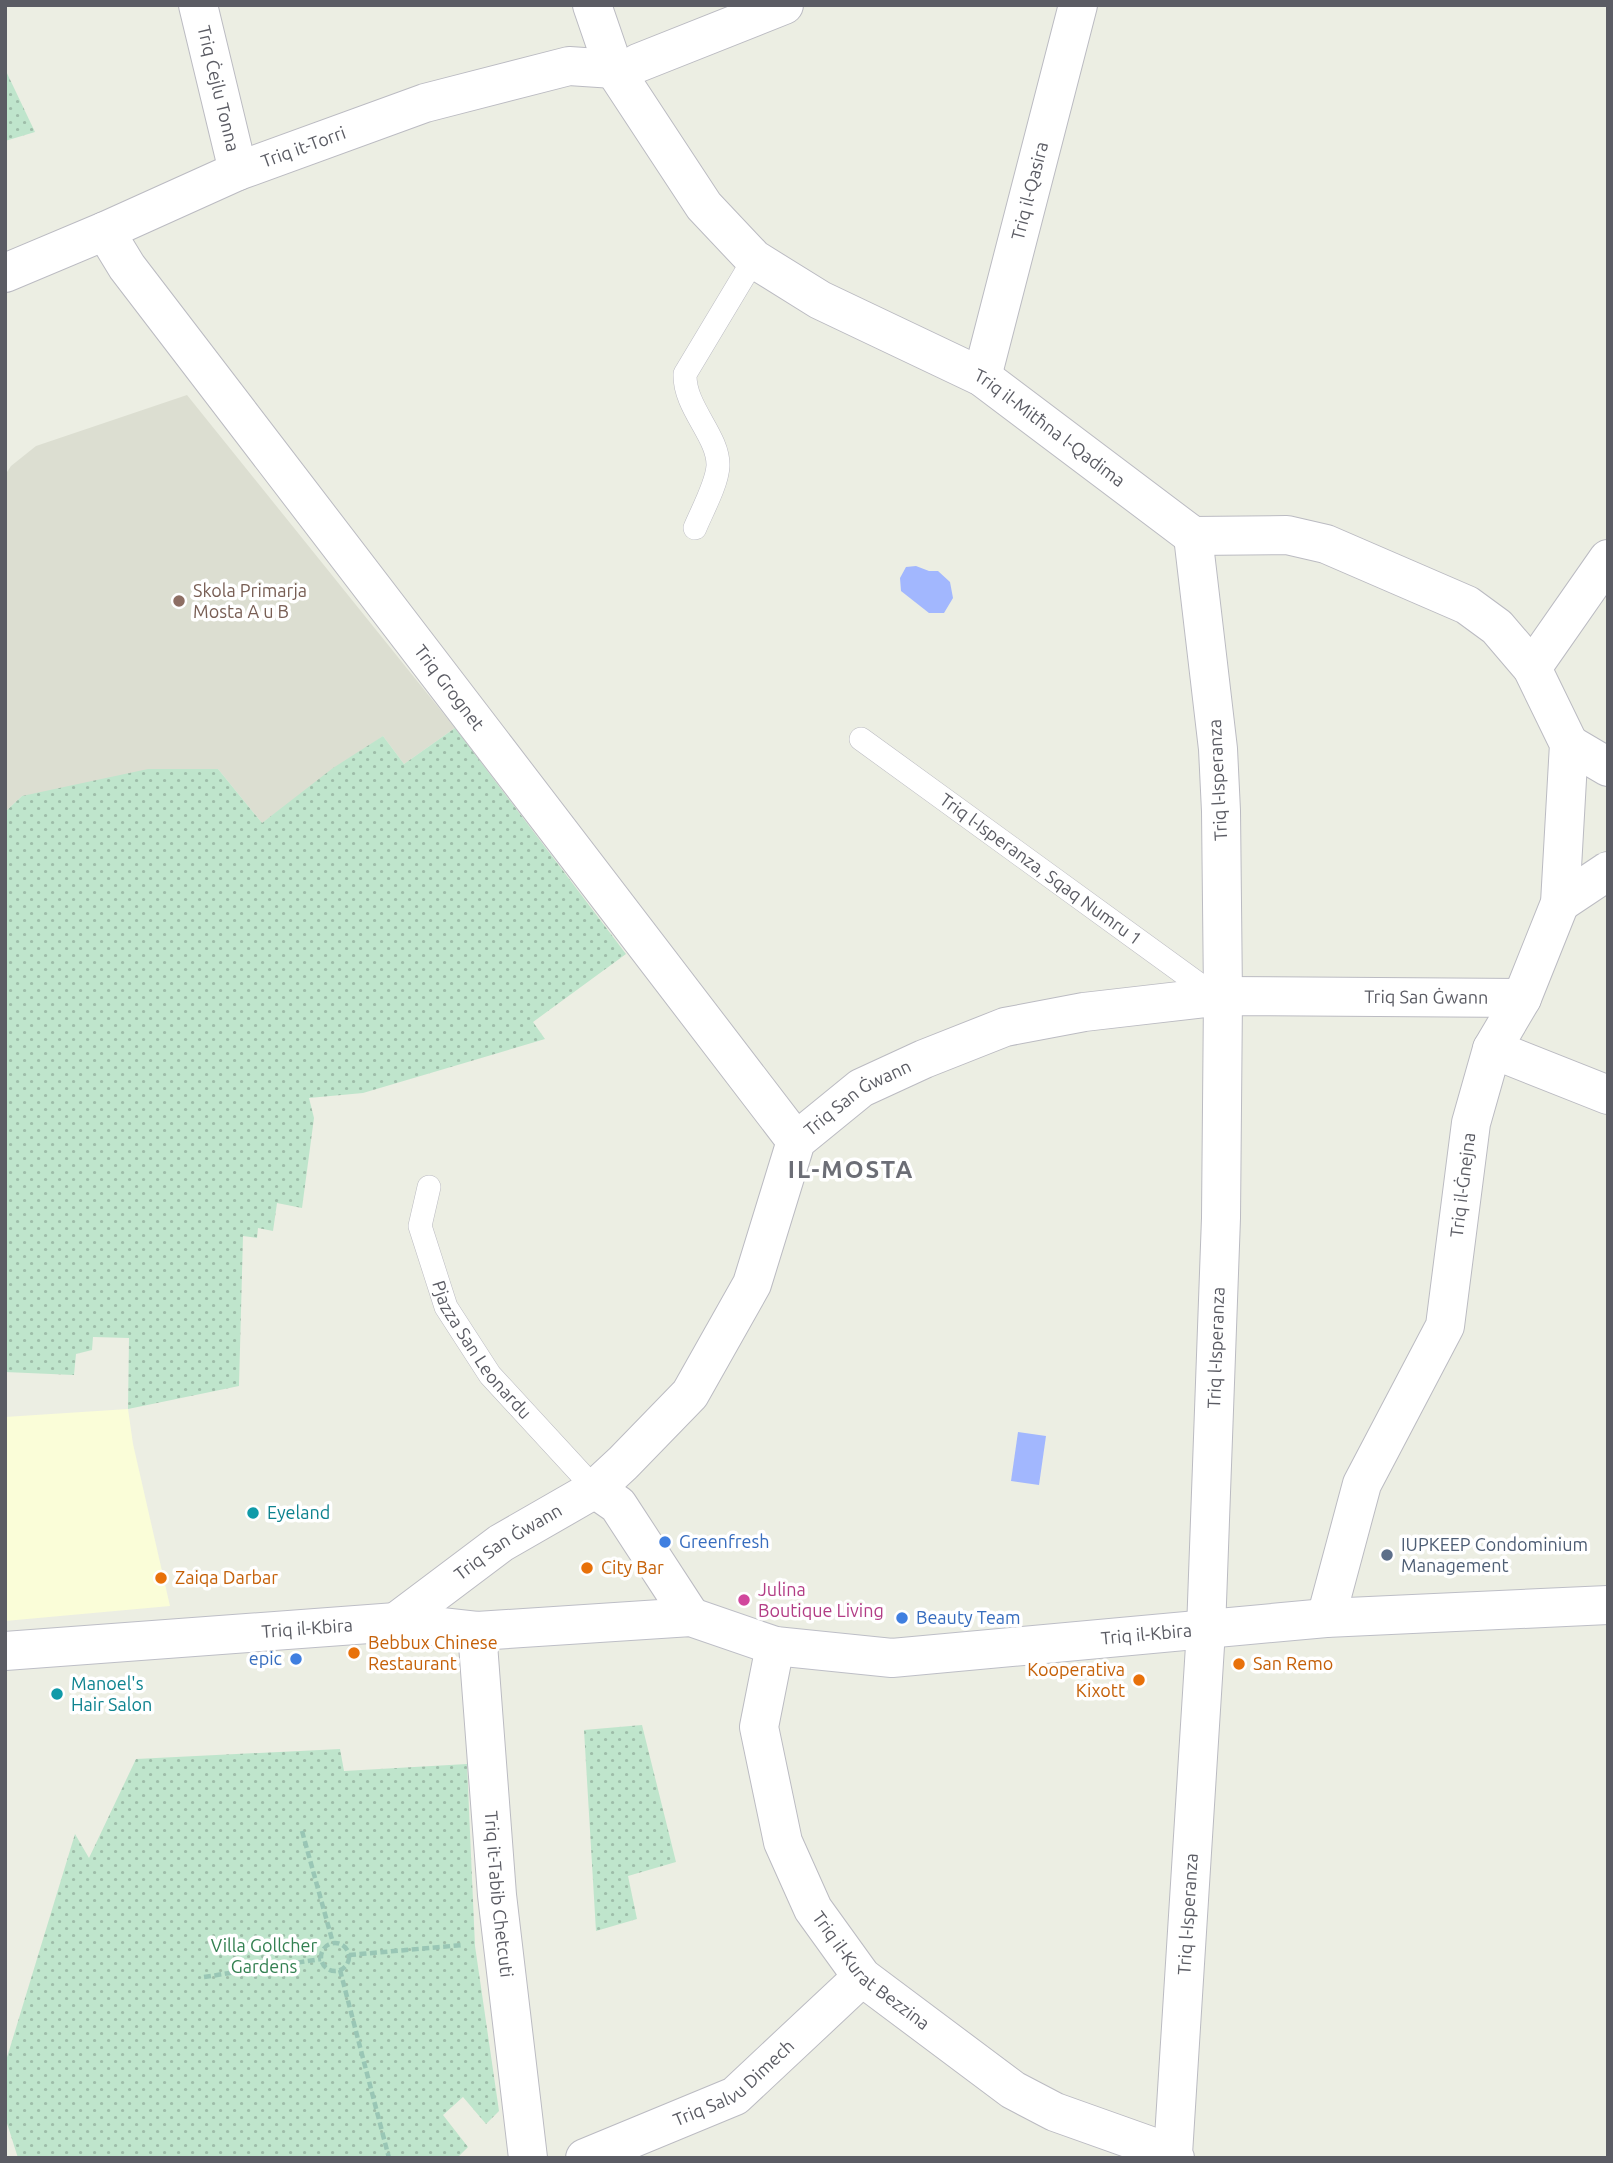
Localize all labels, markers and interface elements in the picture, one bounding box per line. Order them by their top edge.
street label: Triq Ċejlu Tonna [194,23,244,154]
street label: Triq it-Torri [258,122,348,171]
street label: Triq il-Qasira [1007,139,1051,242]
street label: Triq il-Mitħna l-Qadima [972,364,1129,490]
place label: Skola Primarja Mosta A u B [193,580,307,621]
marker: Skola Primarja Mosta A u B [171,593,187,609]
street label: Triq Grognet [411,640,489,734]
street label: Triq l-Isperanza [1204,719,1230,841]
street label: Triq l-Isperanza, Sqaq Numru 1 [936,789,1146,949]
street label: Triq San Ġwann [1364,986,1488,1007]
street label: Triq San Ġwann [800,1055,914,1139]
street label: Triq il-Ġnejna [1446,1131,1478,1239]
district label: IL-MOSTA [788,1156,914,1183]
street label: Pjazza San Leonardu [429,1278,536,1422]
street label: Triq l-Isperanza [1203,1286,1227,1409]
street label: Triq San Ġwann [450,1499,565,1584]
place label: Eyeland [267,1502,330,1522]
marker: Eyeland [245,1505,261,1521]
place label: Greenfresh [679,1531,770,1551]
marker: Greenfresh [657,1534,673,1550]
place label: IUPKEEP Condominium Management [1401,1534,1588,1575]
marker: IUPKEEP Condominium Management [1379,1547,1395,1563]
place label: City Bar [601,1557,664,1577]
marker: City Bar [579,1560,595,1576]
place label: Zaiqa Darbar [175,1567,278,1587]
marker: Zaiqa Darbar [153,1570,169,1586]
place label: Julina Boutique Living [758,1579,884,1620]
marker: Julina Boutique Living [736,1592,752,1608]
place label: Beauty Team [916,1607,1021,1627]
marker: Beauty Team [894,1610,910,1626]
street label: Triq il-Kbira [261,1614,353,1641]
street label: Triq il-Kbira [1100,1619,1193,1648]
place label: Bebbux Chinese Restaurant [368,1632,498,1673]
marker: Bebbux Chinese Restaurant [346,1645,362,1661]
place label: epic [249,1648,282,1668]
marker: epic [288,1651,304,1667]
place label: San Remo [1253,1653,1333,1673]
marker: San Remo [1231,1656,1247,1672]
place label: Kooperativa Kixott [1027,1659,1125,1700]
marker: Kooperativa Kixott [1131,1672,1147,1688]
place label: Manoel's Hair Salon [71,1673,152,1714]
marker: Manoel's Hair Salon [49,1686,65,1702]
street label: Triq it-Tabib Chetcuti [482,1810,518,1978]
street label: Triq l-Isperanza [1173,1852,1201,1975]
street label: Triq il-Kurat Bezzina [809,1907,934,2033]
park label: Villa Gollcher Gardens [211,1935,317,1976]
street label: Triq Salvu Dimech [670,2035,798,2129]

